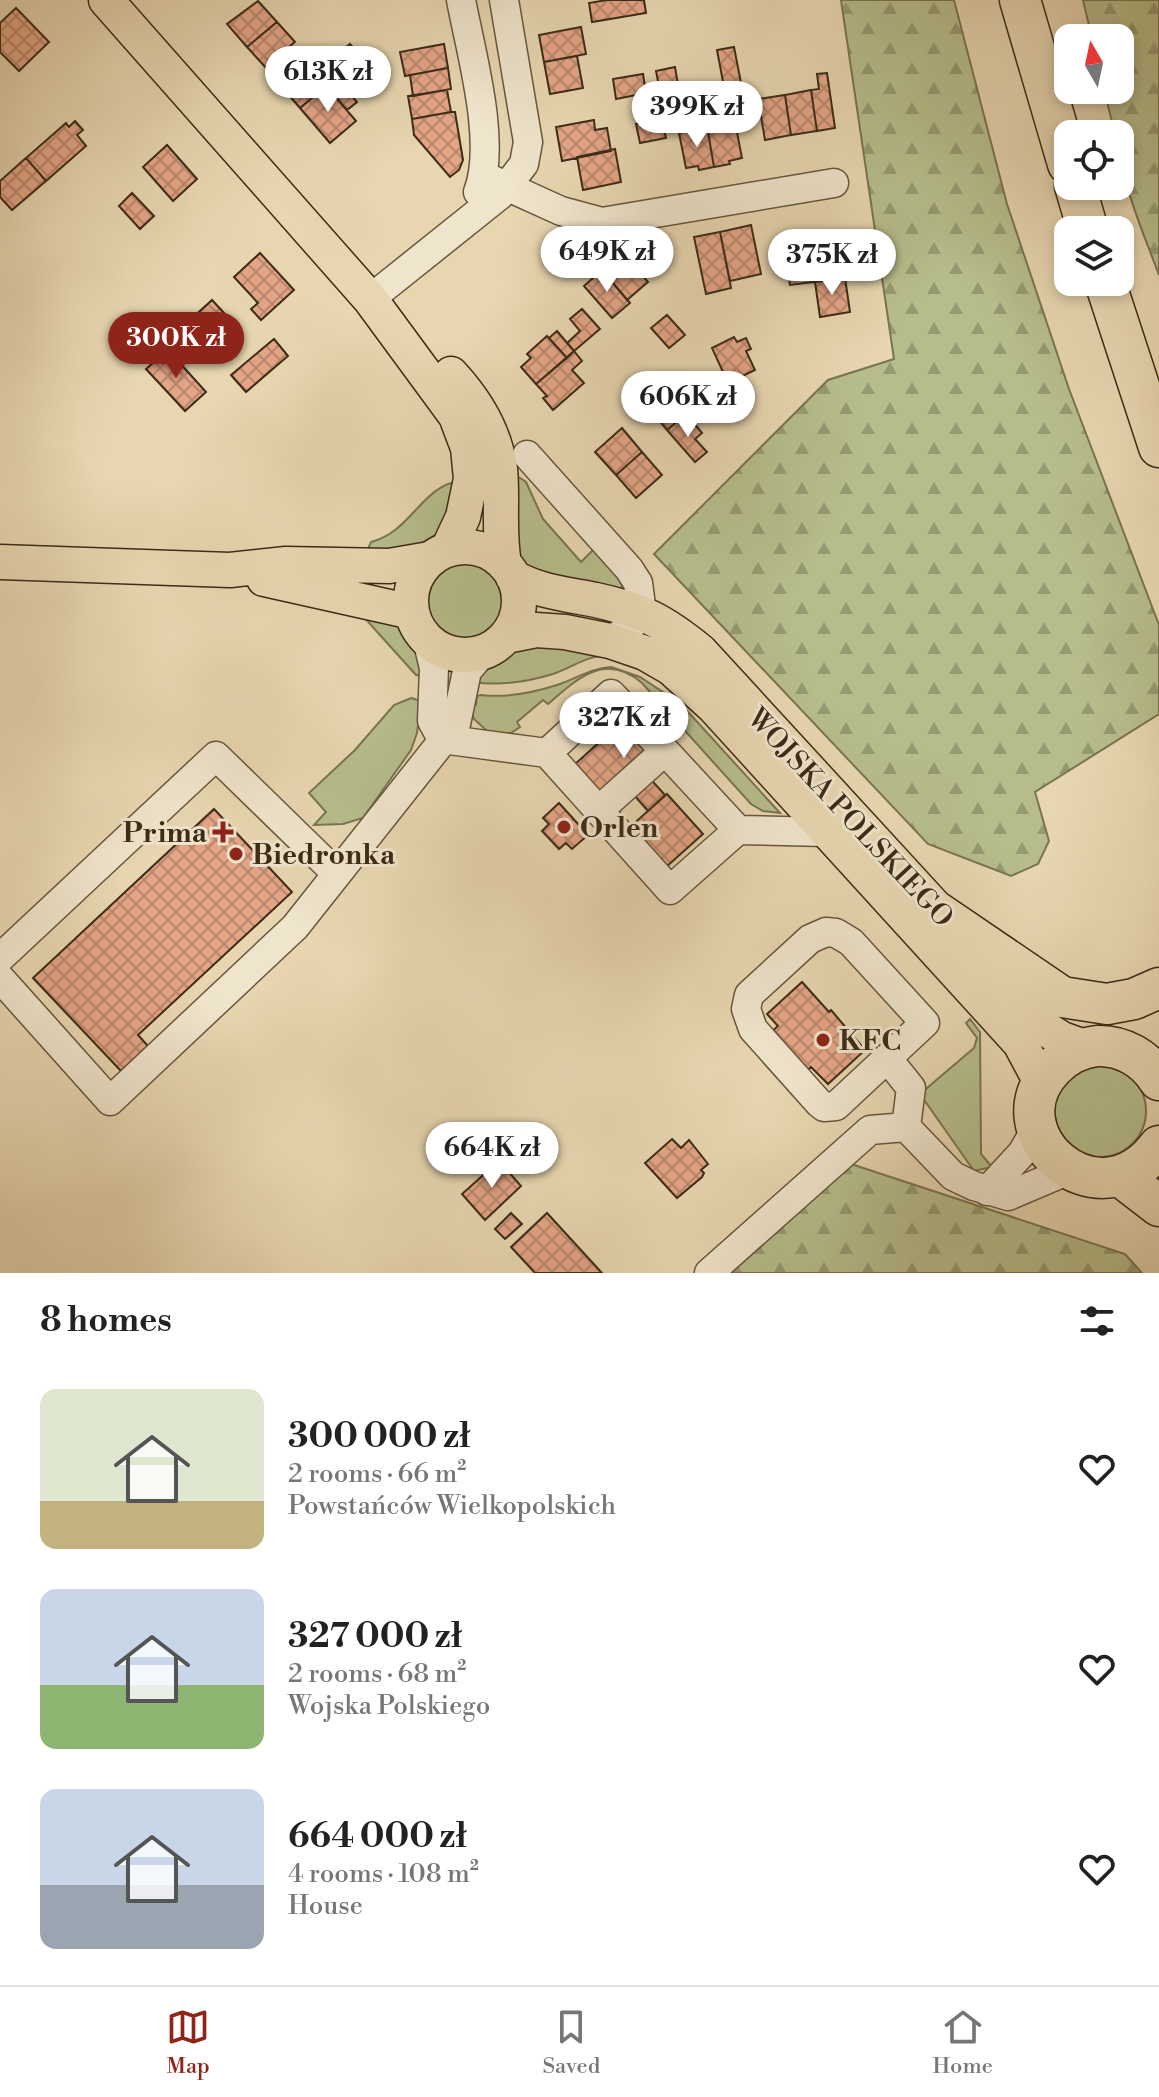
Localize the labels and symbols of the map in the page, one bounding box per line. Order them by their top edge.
north arrow [1054,24,1134,104]
pin: 613K zł [254,46,402,114]
pin: 399K zł [623,81,771,149]
pin: 649K zł [533,226,681,294]
pin: 375K zł [758,229,906,297]
pin: 300K zł [102,312,250,380]
pin: 606K zł [614,371,762,439]
pin: 327K zł [550,692,698,760]
street label: WOJSKA POLSKIEGO [739,701,960,935]
place label: Orlen [580,811,658,846]
place label: Prima [123,816,208,851]
marker: Orlen [555,818,573,836]
marker: Prima [214,823,232,841]
place label: Biedronka [252,838,396,873]
marker: Biedronka [227,845,245,863]
place label: KFC [839,1024,901,1059]
marker: KFC [814,1031,832,1049]
pin: 664K zł [418,1122,566,1190]

